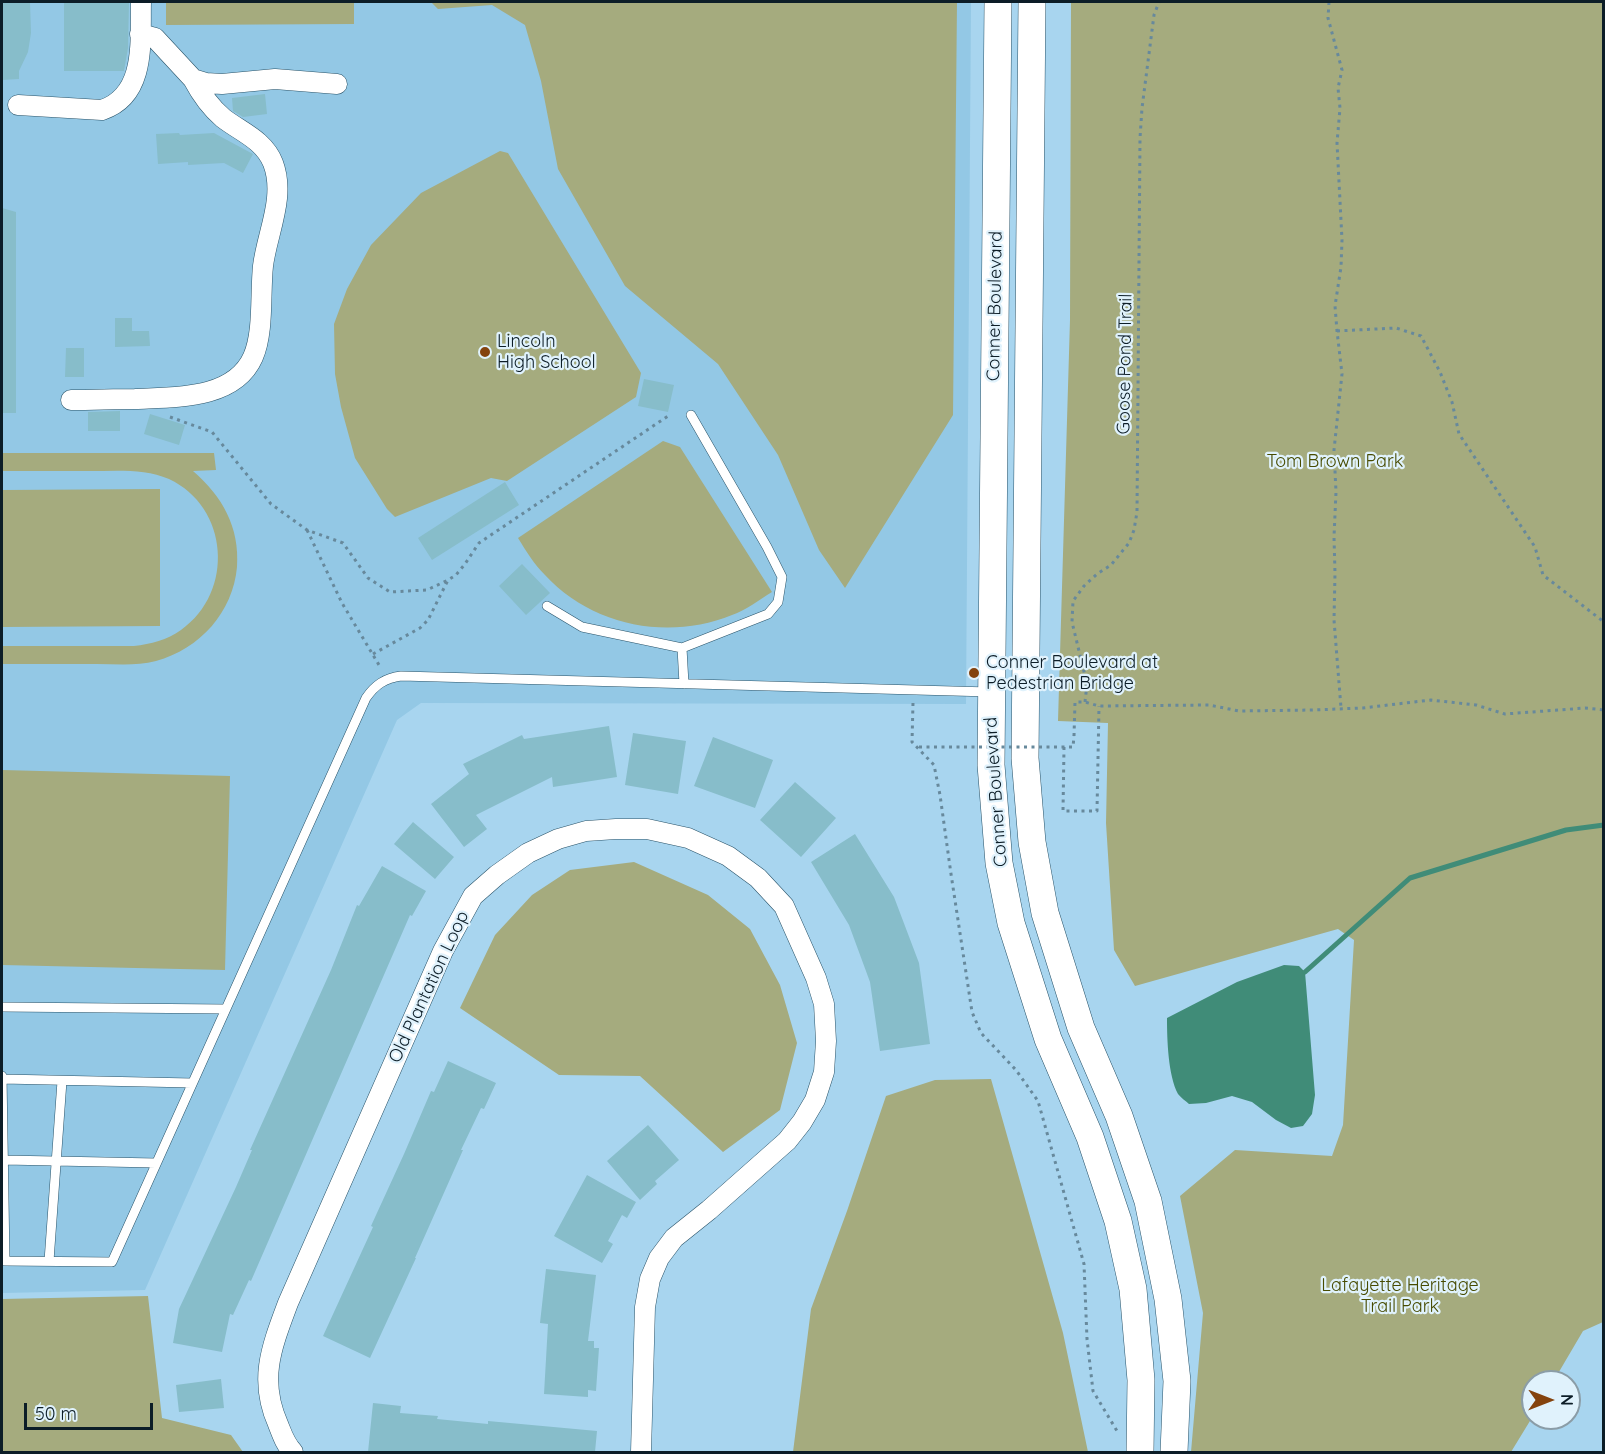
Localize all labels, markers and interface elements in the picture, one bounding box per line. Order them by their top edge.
street label: Conner Boulevard [983,231,1007,381]
street label: Goose Pond Trail [1113,293,1137,435]
place label: Lincoln High School [497,331,596,374]
marker: Lincoln High School [478,345,492,359]
park label: Tom Brown Park [1267,451,1403,473]
place label: Conner Boulevard at Pedestrian Bridge [986,652,1158,694]
marker: Conner Boulevard at Pedestrian Bridge [967,666,981,680]
street label: Conner Boulevard [980,716,1012,868]
street label: Old Plantation Loop [384,908,474,1066]
park label: Lafayette Heritage Trail Park [1321,1275,1479,1318]
north arrow [1521,1370,1581,1430]
scale bar [27,1391,156,1429]
text: N [1557,1394,1577,1406]
text: 50 m [35,1402,77,1425]

